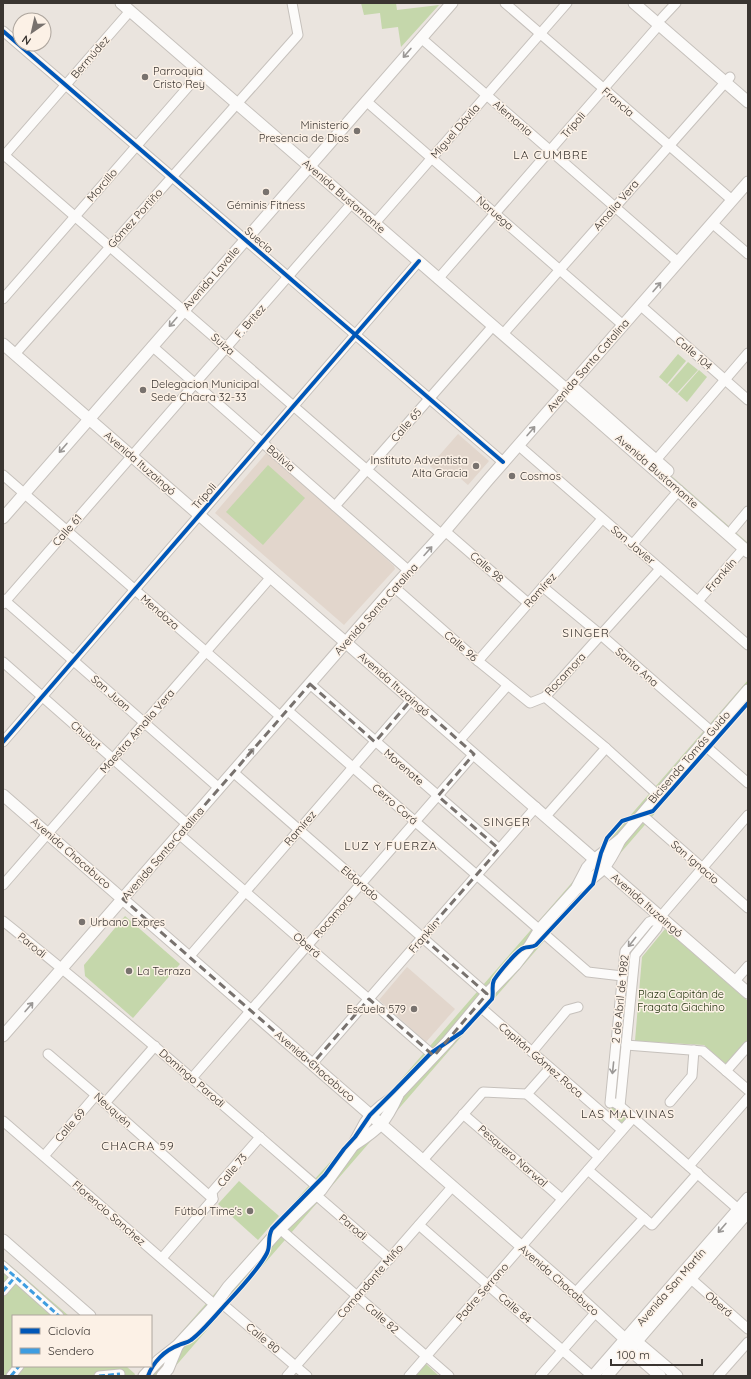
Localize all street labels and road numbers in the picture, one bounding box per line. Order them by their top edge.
street label: Bermúdez [68,33,112,81]
street label: Francia [599,84,637,120]
street label: Alemania [490,97,536,139]
street label: Miguel Dávila [427,101,483,161]
street label: Trípoli [558,109,588,141]
street label: Avenida Bustamante [299,156,389,236]
street label: Morcillo [84,165,120,204]
street label: Amalia Vera [590,177,642,233]
street label: Gómez Portiño [105,185,166,251]
street label: Noruega [474,193,516,233]
street label: Suecia [242,224,276,256]
street label: Avenida Lavalle [180,243,242,313]
street label: F. Britez [232,301,268,341]
street label: Avenida Santa Catalina [544,316,632,414]
street label: Suiza [208,330,238,358]
street label: Calle 104 [673,333,716,373]
street label: Calle 65 [388,405,424,445]
street label: Avenida Ituzaingó [101,428,179,498]
street label: Avenida Bustamante [612,431,702,511]
street label: Bolivia [264,442,298,474]
street label: Trípoli [189,480,219,512]
street label: Calle 61 [49,511,85,549]
street label: San Javier [608,522,659,568]
street label: Calle 98 [467,549,507,585]
street label: Frankiln [702,555,740,595]
street label: Avenida Santa Catalina [331,560,421,658]
street label: Ramírez [521,570,559,610]
street label: Mendoza [138,591,182,633]
street label: Calle 96 [441,628,481,664]
street label: Santa Ana [613,644,661,690]
street label: Avenida Ituzaingó [355,649,433,719]
street label: Rocamora [542,650,588,698]
street label: San Juan [88,672,134,714]
street label: Maestra Amalia Vera [97,686,177,776]
street label: Bicisenda Tomás Guido [645,708,733,806]
street label: Chubut [68,718,105,752]
street label: Morenate [381,746,427,788]
street label: Cerro Corá [369,780,421,828]
street label: Avenida Santa Catalina [119,804,207,902]
street label: Ramírez [281,808,319,848]
street label: Avenida Chacabuco [28,814,114,892]
street label: San Ignacio [668,837,722,887]
street label: Eldorado [338,863,382,904]
street label: Avenida Ituzaingó [608,870,686,940]
street label: Rocamora [310,891,356,941]
street label: Franklin [405,916,443,956]
street label: Parodi [15,929,49,961]
street label: Oberá [290,929,324,961]
street label: 2 de Abril de 1982 [608,954,632,1044]
street label: Capitán Gómez Roca [496,1019,586,1101]
street label: Avenida Chacabuco [272,1027,358,1105]
street label: Domingo Parodi [156,1046,228,1110]
street label: Neuquén [91,1089,135,1131]
street label: Calle 69 [52,1105,88,1145]
street label: Pesquero Narwal [475,1122,551,1190]
street label: Calle 73 [214,1150,250,1190]
street label: Florencio Sanchez [70,1177,148,1249]
street label: Parodi [336,1211,370,1243]
street label: Comandante Miño [334,1241,406,1321]
street label: Avenida Chacabuco [516,1241,602,1319]
street label: Avenida San Martín [633,1245,709,1329]
street label: Padre Serrano [453,1259,512,1324]
street label: Oberá [702,1288,736,1320]
street label: Calle 84 [495,1290,535,1326]
street label: Calle 82 [362,1300,402,1336]
street label: Calle 80 [243,1320,283,1356]

